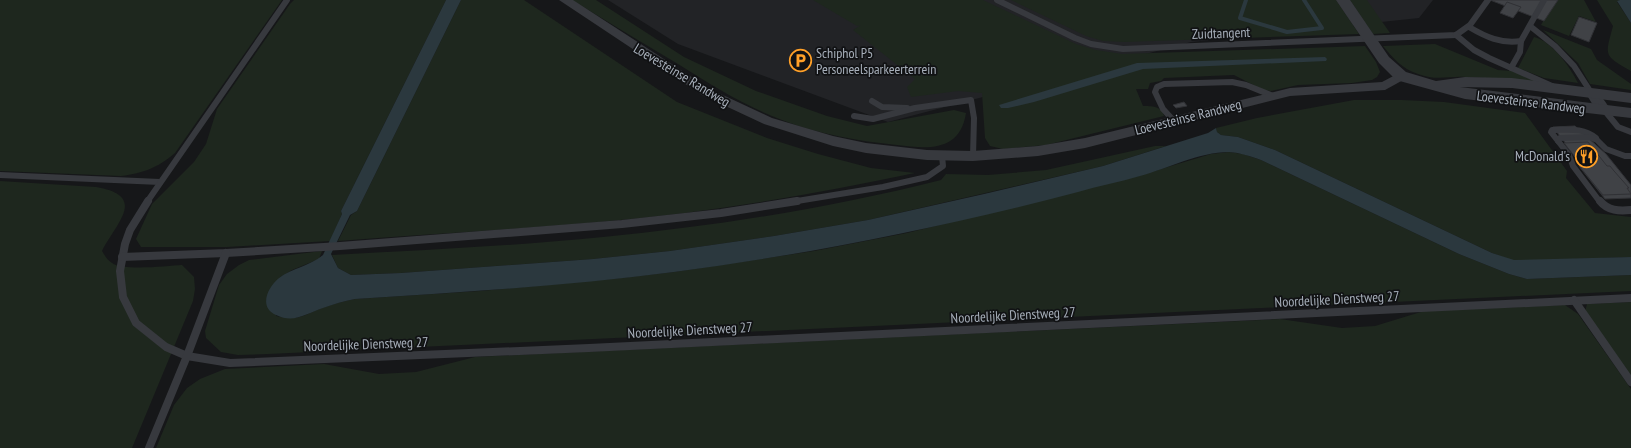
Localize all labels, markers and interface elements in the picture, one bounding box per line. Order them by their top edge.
street label: Zuidtangent [1191,23,1251,43]
street label: Loevesteinse Randweg [631,39,733,111]
place label: Schiphol P5 Personeelsparkeerterrein [816,44,937,78]
parking icon: Schiphol P5 Personeelsparkeerterrein [787,48,813,74]
street label: Loevesteinse Randweg [1476,86,1586,118]
street label: Loevesteinse Randweg [1133,95,1243,139]
restaurant icon: McDonald's [1573,143,1599,169]
place label: McDonald's [1515,147,1570,165]
street label: Noordelijke Dienstweg 27 [1274,287,1400,311]
street label: Noordelijke Dienstweg 27 [950,303,1076,327]
street label: Noordelijke Dienstweg 27 [627,318,753,342]
street label: Noordelijke Dienstweg 27 [303,333,429,355]

